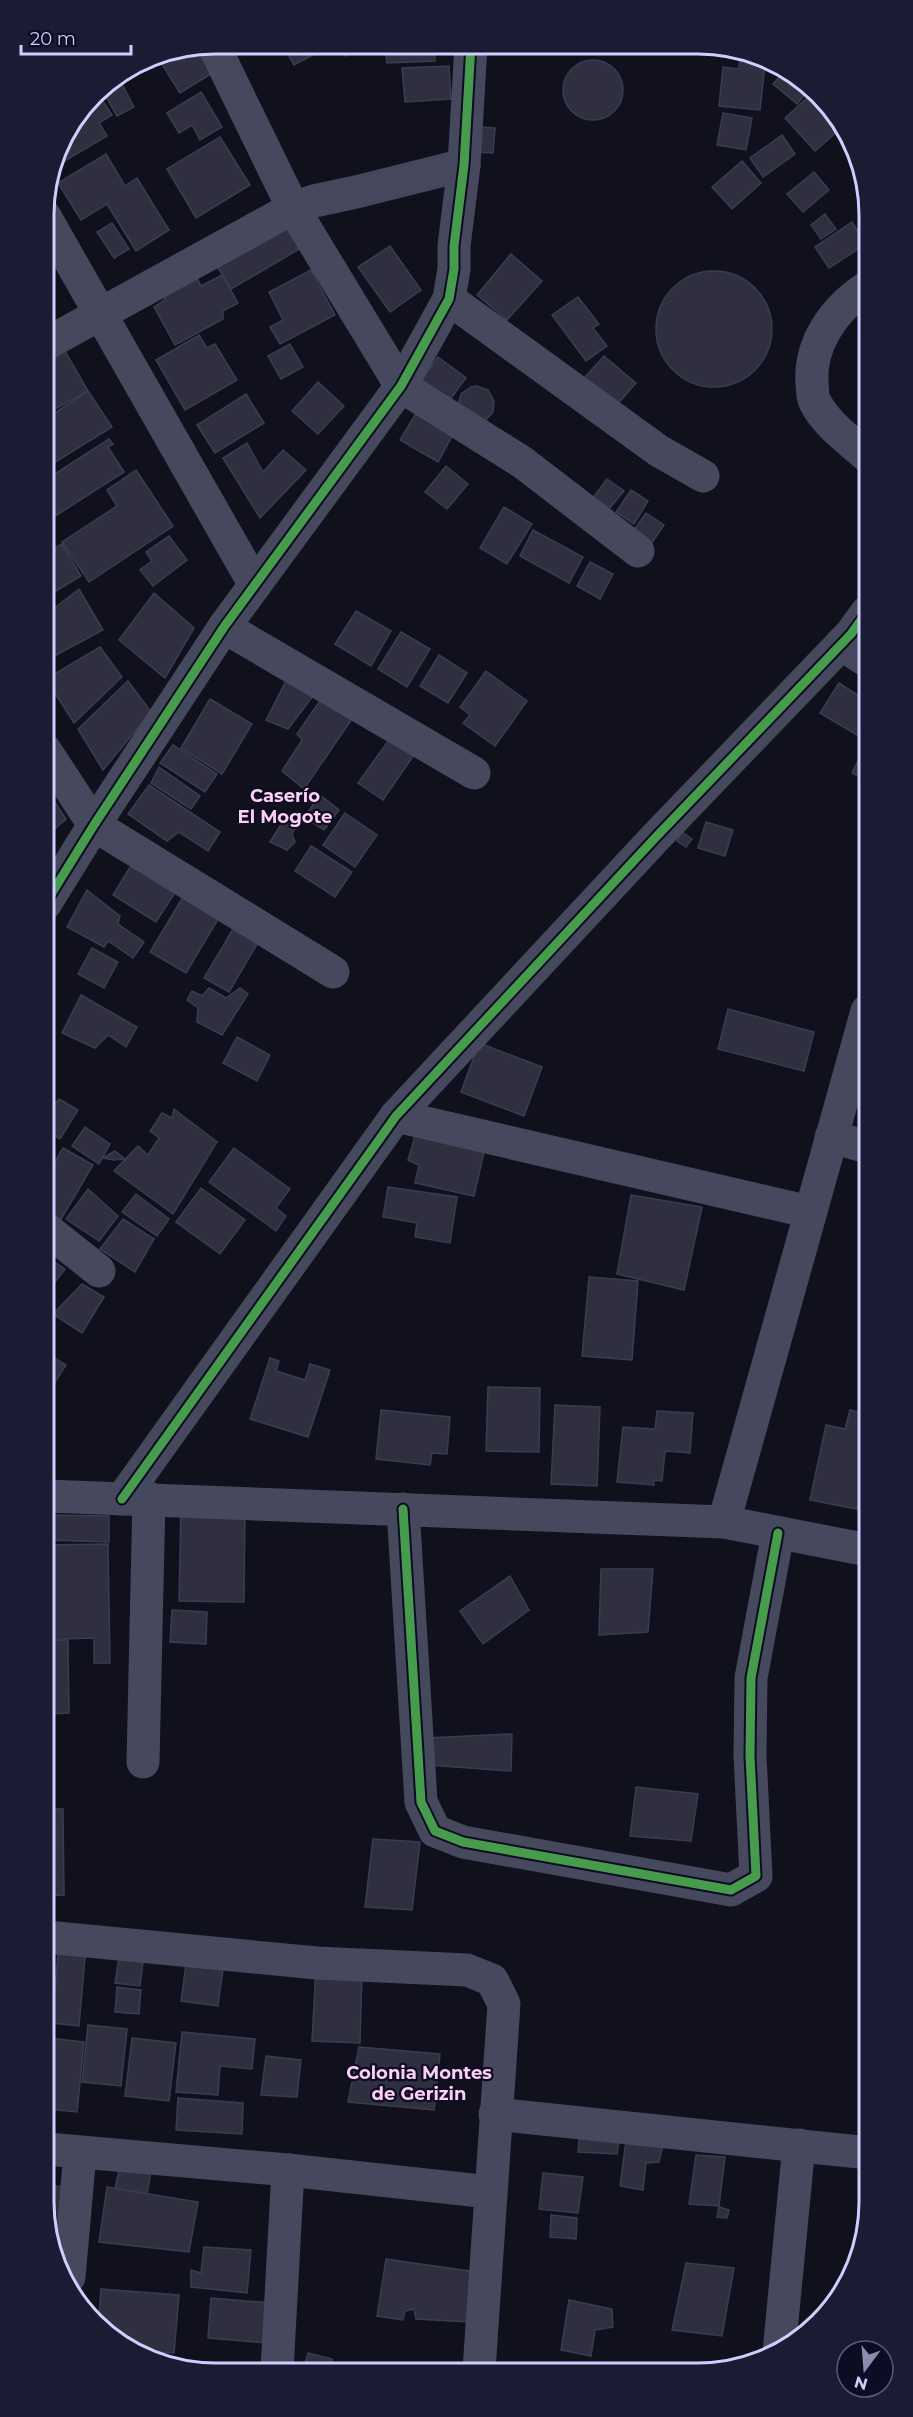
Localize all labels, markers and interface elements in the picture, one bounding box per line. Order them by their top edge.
scale bar [21,18,130,56]
text: 20 m [30,28,76,50]
district label: Caserío El Mogote [238,785,332,828]
district label: Colonia Montes de Gerizin [346,2062,492,2105]
north arrow [835,2339,895,2399]
text: N [852,2372,870,2394]

